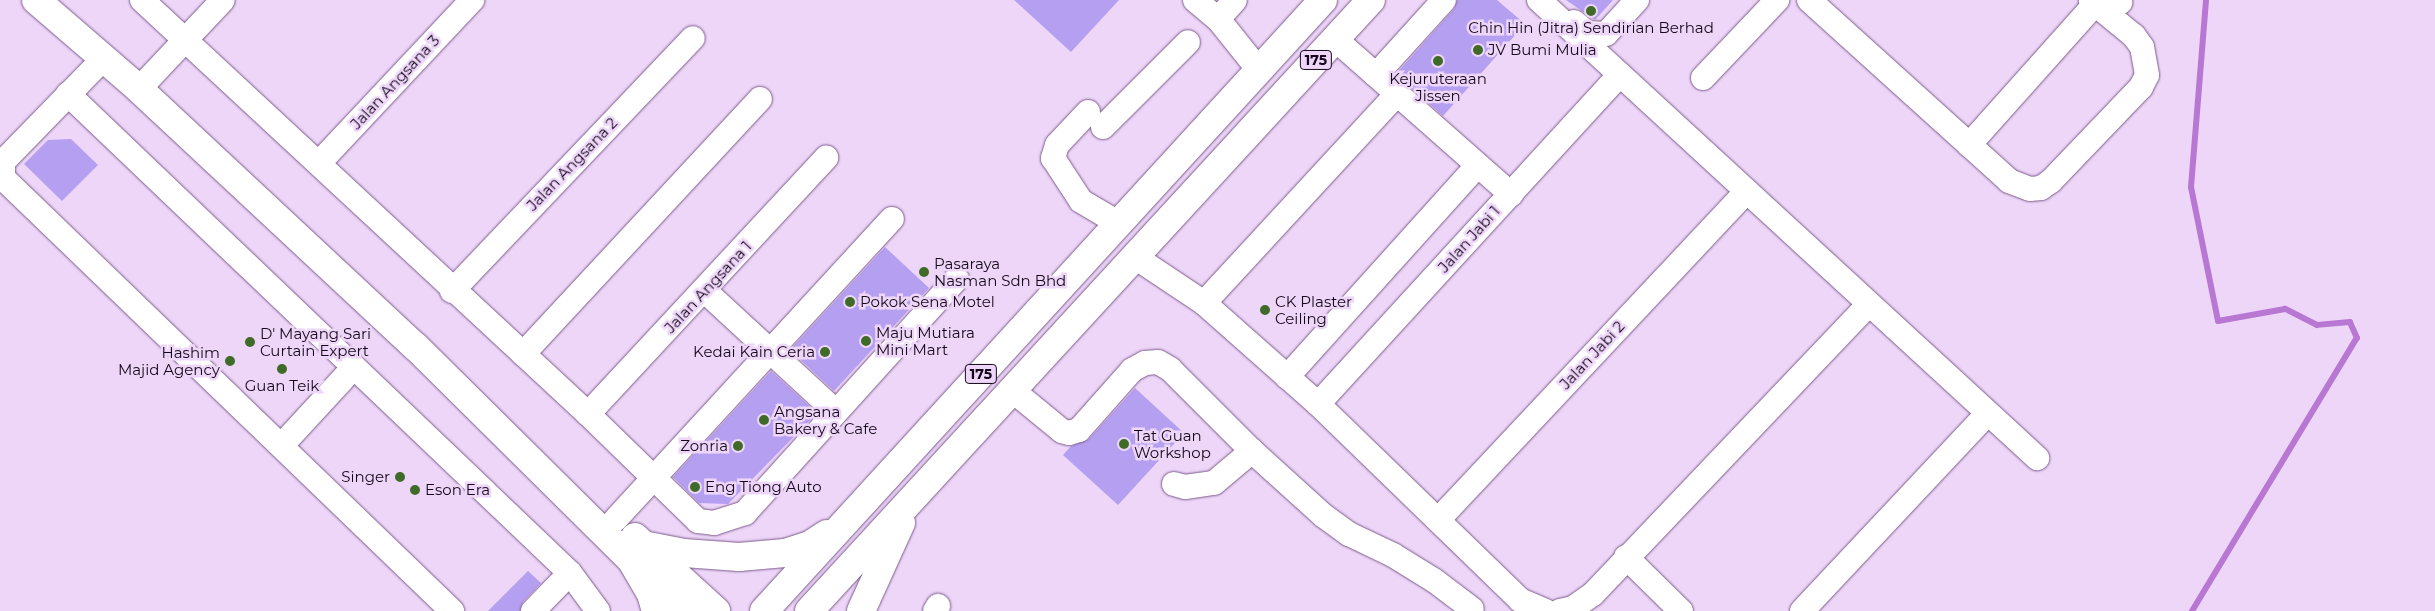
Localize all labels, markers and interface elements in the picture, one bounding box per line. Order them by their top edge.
marker: Chin Hin (Jitra) Sendirian Berhad [1585,5,1597,17]
place label: Chin Hin (Jitra) Sendirian Berhad [1468,19,1714,37]
street label: Jalan Angsana 3 [347,31,443,133]
place label: JV Bumi Mulia [1488,41,1597,59]
marker: JV Bumi Mulia [1472,44,1484,56]
road number: 175 [1300,48,1332,72]
marker: Kejuruteraan Jissen [1432,55,1444,67]
place label: Kejuruteraan Jissen [1389,69,1487,104]
street label: Jalan Angsana 2 [523,114,621,214]
street label: Jalan Jabi 1 [1434,202,1504,276]
street label: Jalan Angsana 1 [661,237,755,337]
place label: Pasaraya Nasman Sdn Bhd [934,254,1066,289]
marker: Pasaraya Nasman Sdn Bhd [918,266,930,278]
place label: CK Plaster Ceiling [1275,292,1352,327]
place label: Pokok Sena Motel [860,293,995,311]
marker: Pokok Sena Motel [844,296,856,308]
marker: CK Plaster Ceiling [1259,304,1271,316]
street label: Jalan Jabi 2 [1556,317,1628,393]
place label: Maju Mutiara Mini Mart [876,323,975,358]
place label: D' Mayang Sari Curtain Expert [260,324,371,359]
marker: Maju Mutiara Mini Mart [860,335,872,347]
marker: D' Mayang Sari Curtain Expert [244,336,256,348]
place label: Hashim Majid Agency [118,343,220,378]
place label: Kedai Kain Ceria [693,343,815,361]
marker: Kedai Kain Ceria [819,346,831,358]
marker: Hashim Majid Agency [224,355,236,367]
road number: 175 [965,362,997,386]
marker: Guan Teik [276,363,288,375]
place label: Guan Teik [245,377,319,395]
place label: Angsana Bakery & Cafe [774,402,877,437]
marker: Angsana Bakery & Cafe [758,414,770,426]
place label: Tat Guan Workshop [1134,426,1211,461]
place label: Zonria [680,437,728,455]
marker: Tat Guan Workshop [1118,438,1130,450]
marker: Zonria [732,440,744,452]
place label: Singer [341,468,390,486]
marker: Singer [394,471,406,483]
place label: Eng Tiong Auto [705,478,822,496]
place label: Eson Era [425,481,490,499]
marker: Eng Tiong Auto [689,481,701,493]
marker: Eson Era [409,484,421,496]

